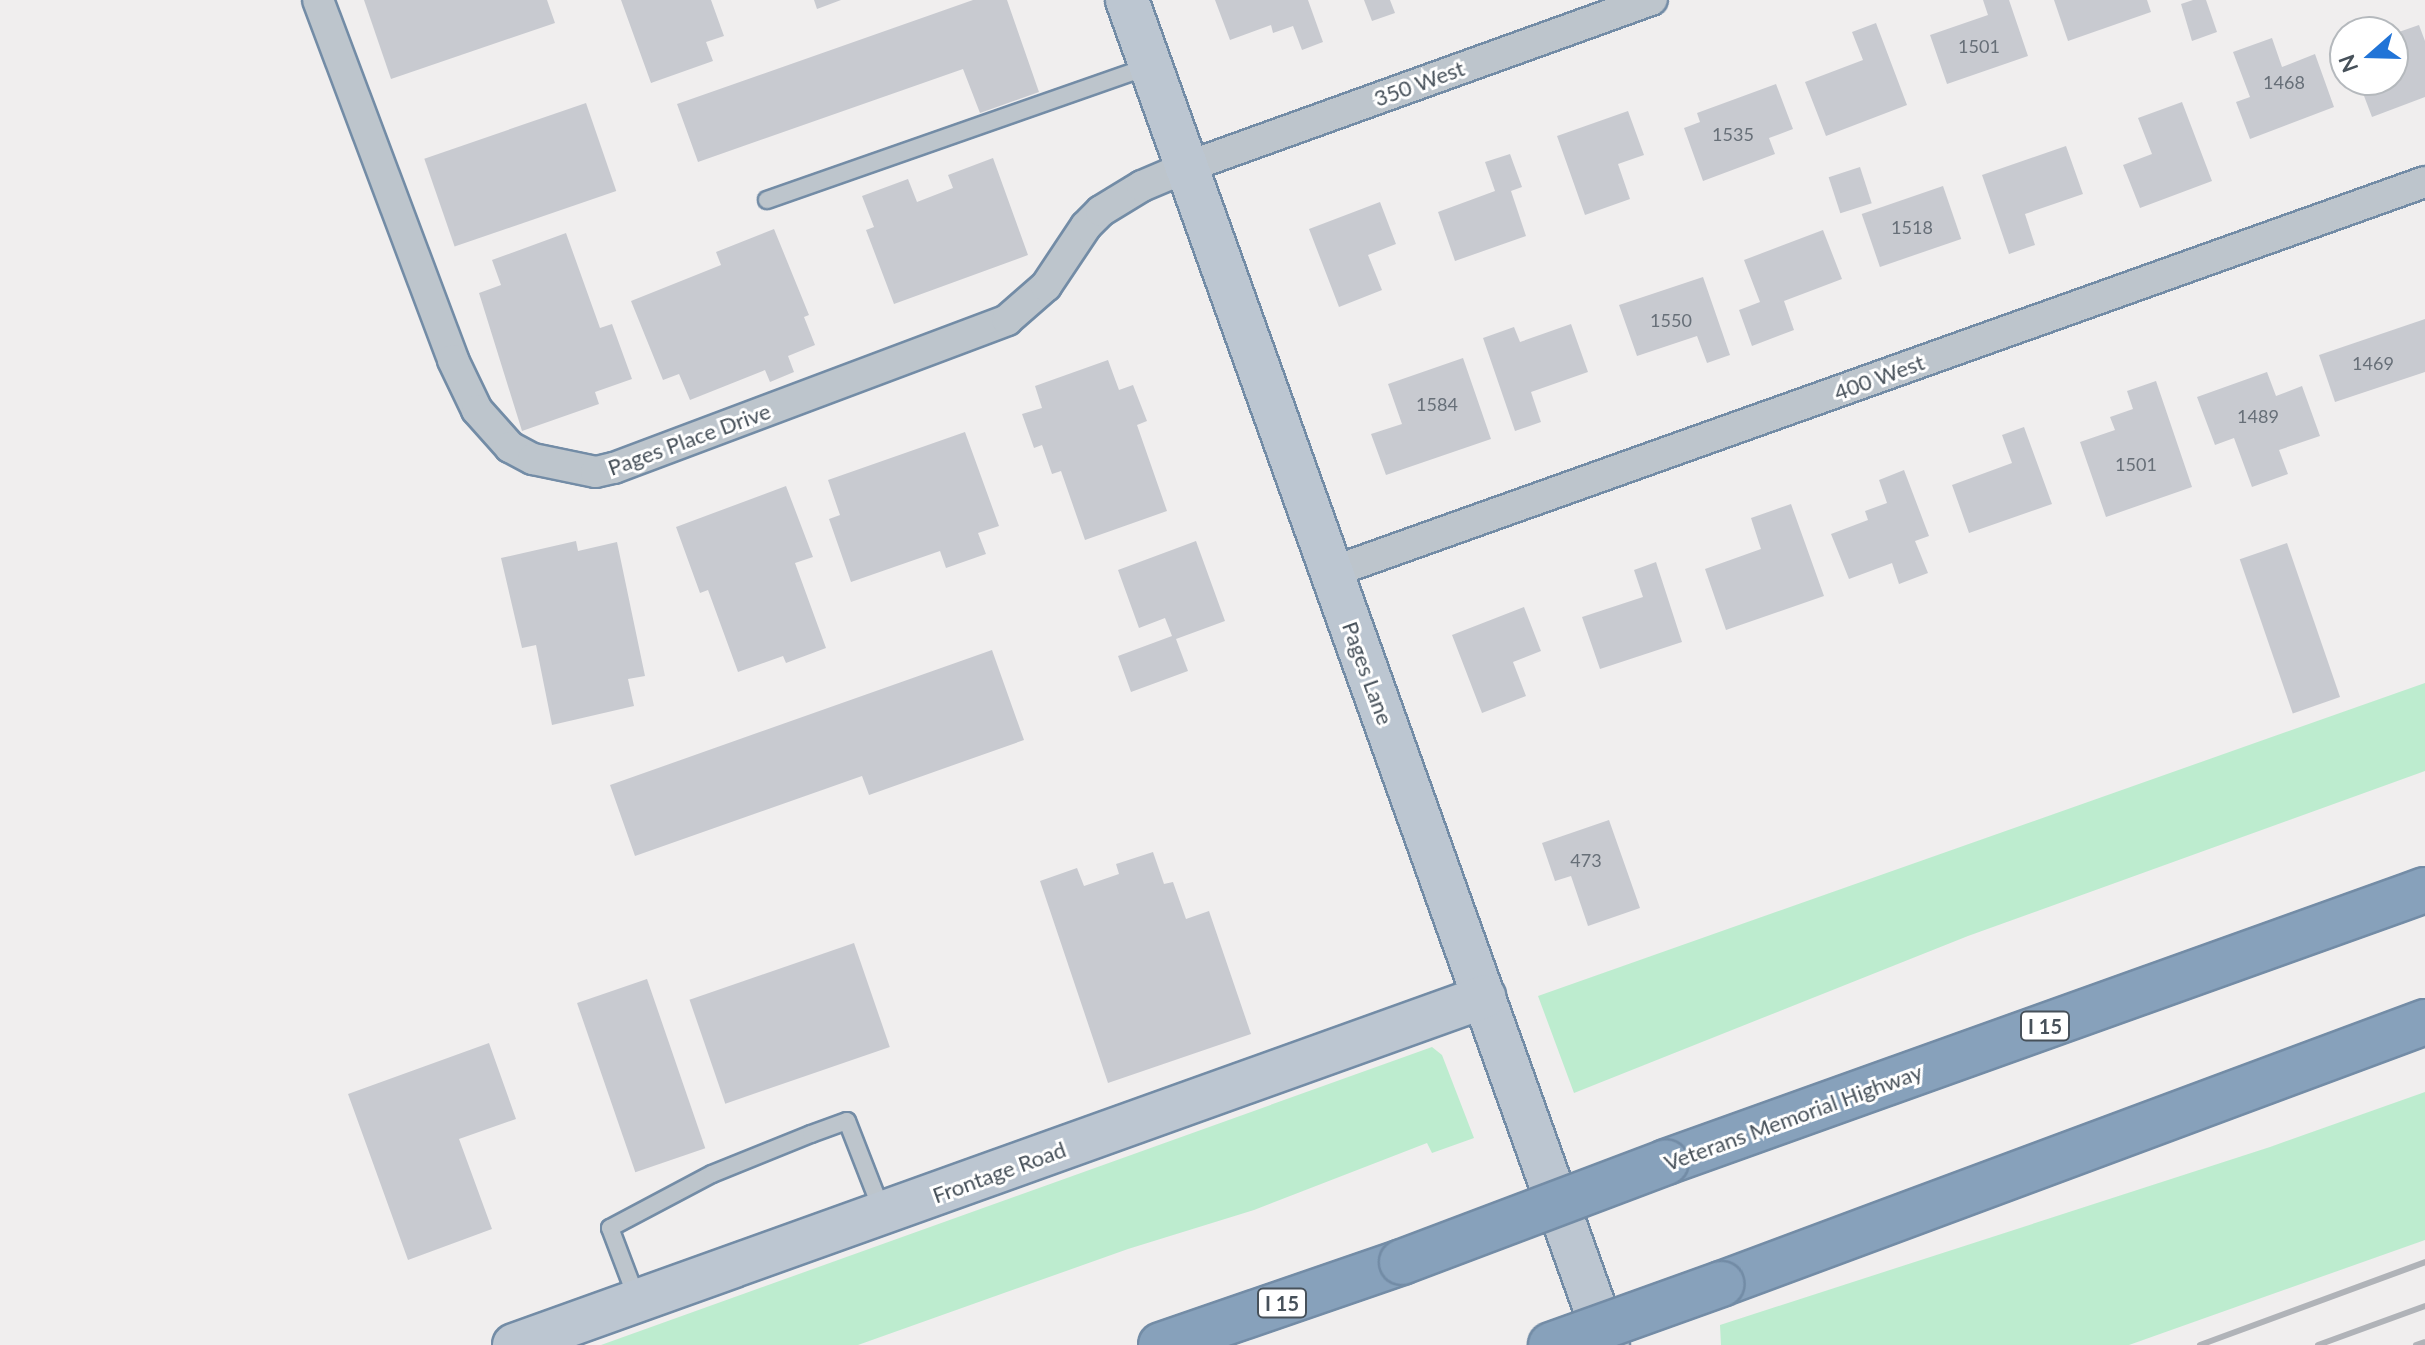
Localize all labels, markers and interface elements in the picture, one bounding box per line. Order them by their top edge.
north arrow [2329,16,2409,96]
house number: 1501 [1958,35,2000,57]
text: N [2332,51,2363,76]
street label: 350 West [1370,54,1468,112]
house number: 1468 [2263,71,2305,93]
house number: 1535 [1712,123,1754,145]
house number: 1518 [1891,216,1933,238]
house number: 1550 [1650,309,1692,331]
street label: 400 West [1830,348,1928,406]
house number: 1469 [2352,352,2394,374]
house number: 1584 [1416,393,1458,415]
street label: Pages Place Drive [604,397,774,481]
house number: 1489 [2237,405,2279,427]
house number: 1501 [2115,453,2157,475]
street label: Pages Lane [1337,618,1399,728]
house number: 473 [1570,849,1602,871]
road number: I 15 [2019,1010,2071,1042]
street label: Veterans Memorial Highway [1660,1058,1926,1176]
street label: Frontage Road [929,1136,1069,1208]
road number: I 15 [1256,1287,1308,1319]

